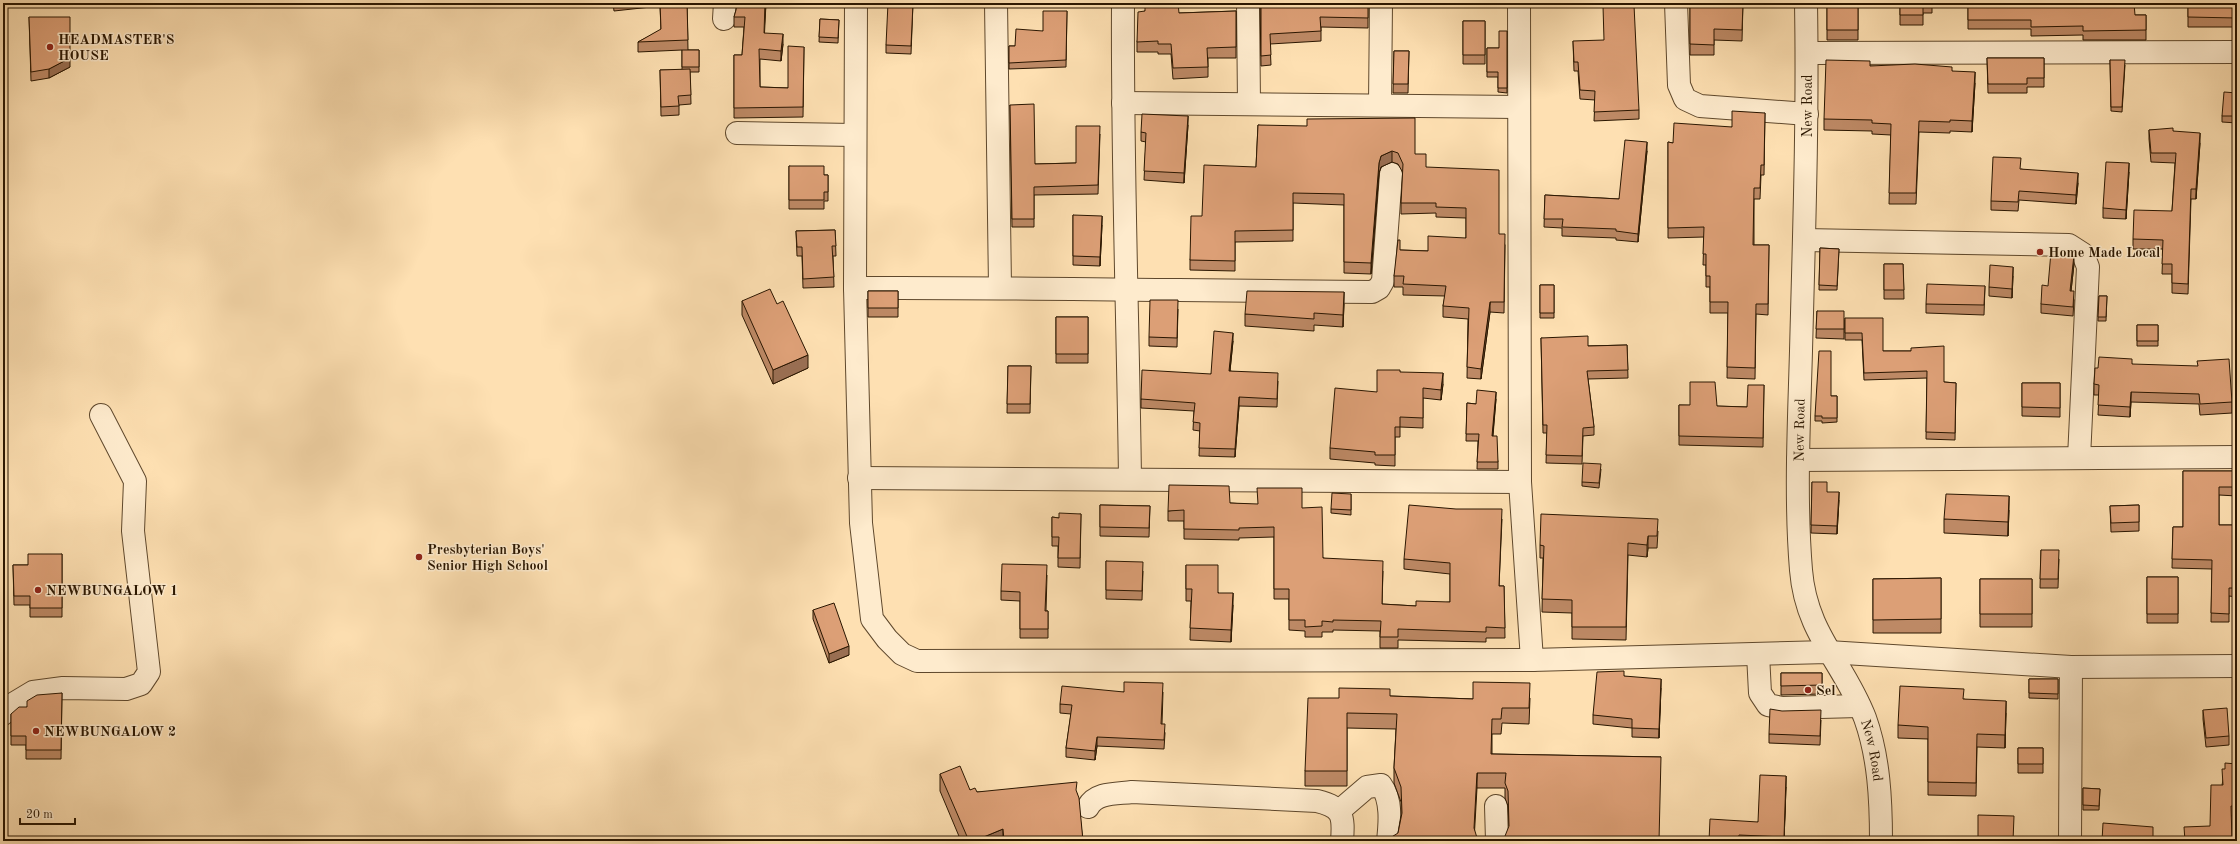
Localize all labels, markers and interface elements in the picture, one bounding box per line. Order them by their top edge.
place label: HEADMASTER'S HOUSE [58,33,174,63]
marker: HEADMASTER'S HOUSE [45,42,55,52]
street label: New Road [1801,74,1815,138]
place label: Home Made Local [2048,246,2160,260]
marker: Home Made Local [2035,247,2045,257]
street label: New Road [1792,398,1808,462]
place label: Presbyterian Boys' Senior High School [427,543,548,573]
marker: Presbyterian Boys' Senior High School [414,552,424,562]
place label: NEWBUNGALOW 1 [46,584,178,598]
marker: NEWBUNGALOW 1 [33,585,43,595]
place label: Sel [1816,684,1836,698]
marker: Sel [1803,685,1813,695]
street label: New Road [1858,718,1884,782]
place label: NEWBUNGALOW 2 [44,725,176,739]
marker: NEWBUNGALOW 2 [31,726,41,736]
scale bar [20,800,75,826]
text: 20 m [26,809,53,821]

